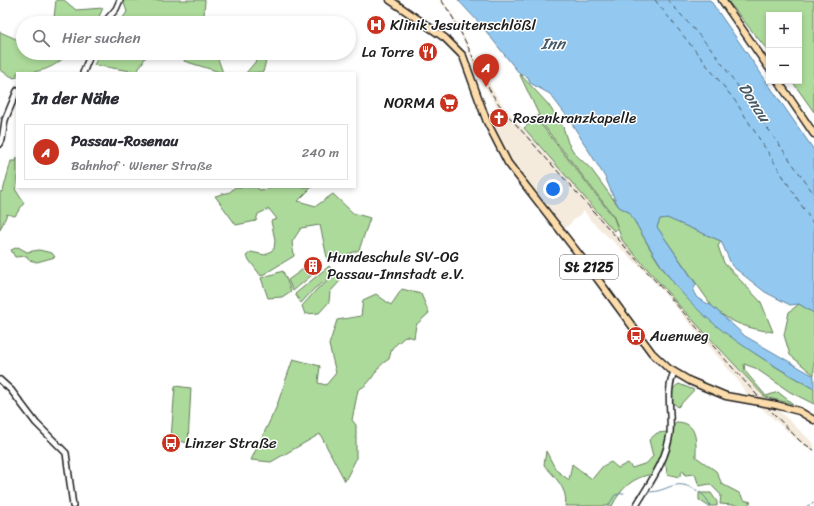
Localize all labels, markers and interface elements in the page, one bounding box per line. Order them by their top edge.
place label: Klinik Jesuitenschlößl [390,12,536,38]
map controls [766,12,802,84]
button: + [766,12,802,48]
hospital icon: Klinik Jesuitenschlößl [365,14,387,36]
search box [16,16,356,60]
text: Hier suchen [62,25,141,51]
icon: search [30,27,52,49]
water label: Inn [540,29,567,58]
place label: La Torre [362,39,414,65]
restaurant icon: La Torre [417,41,439,63]
button: − [766,48,802,84]
pin: A [473,54,499,87]
water label: Donau [731,76,780,130]
text: In der Nähe [32,83,119,113]
place label: NORMA [384,90,435,116]
supermarket icon: NORMA [438,92,460,114]
place label: Rosenkranzkapelle [513,105,636,131]
church icon: Rosenkranzkapelle [488,107,510,129]
text: Passau-Rosenau [71,128,178,154]
text: A [42,141,50,164]
text: 240 m [302,141,339,164]
text: Bahnhof · Wiener Straße [71,154,212,177]
your location [543,179,563,199]
place label: Hundeschule SV-OG Passau-Innstadt e.V. [327,244,465,287]
building icon: Hundeschule SV-OG Passau-Innstadt e.V. [302,255,324,277]
road number: St 2125 [560,255,618,279]
place label: Auenweg [649,323,709,349]
bus stop icon: Auenweg [625,325,647,347]
place label: Linzer Straße [185,430,277,456]
bus stop icon: Linzer Straße [160,432,182,454]

